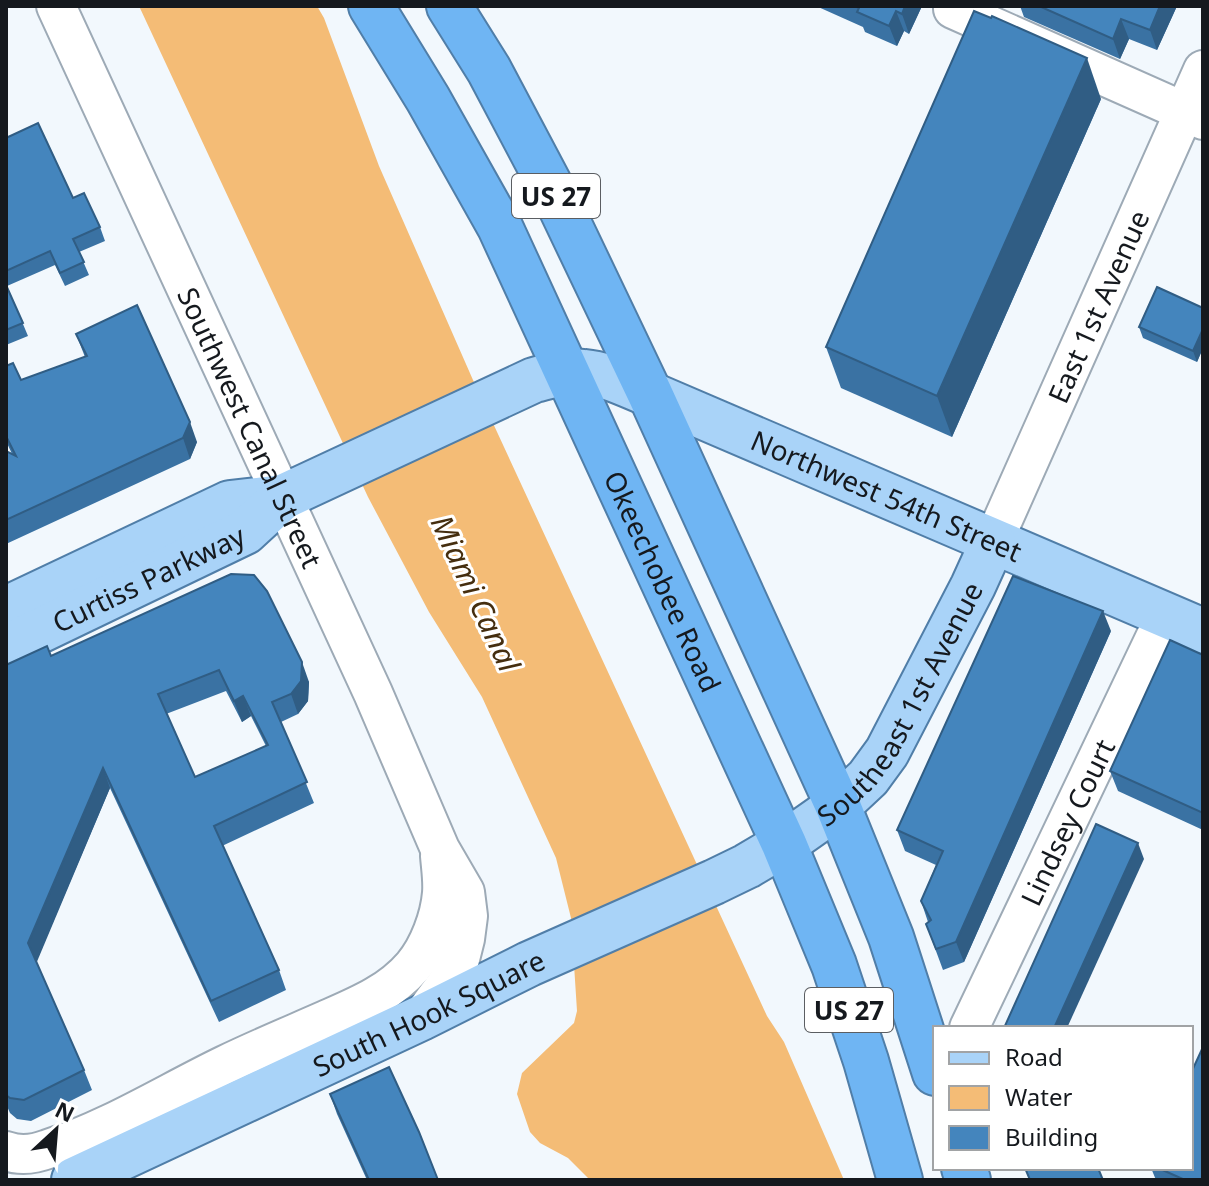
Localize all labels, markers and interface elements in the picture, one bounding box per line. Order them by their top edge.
road number: US 27 [512,174,600,218]
street label: East 1st Avenue [1038,204,1157,409]
street label: Southwest Canal Street [169,281,332,574]
street label: Northwest 54th Street [745,421,1028,570]
street label: Okeechobee Road [596,465,730,698]
water label: Miami Canal [422,508,531,679]
street label: Curtiss Parkway [46,516,252,641]
street label: Southeast 1st Avenue [809,575,991,834]
street label: Lindsey Court [1011,733,1123,912]
street label: South Hook Square [306,940,551,1085]
road number: US 27 [805,988,893,1032]
legend [933,1026,1193,1170]
text: Road [1005,1040,1063,1073]
text: Water [1005,1080,1073,1113]
north arrow [16,1090,96,1170]
text: N [51,1094,80,1129]
text: Building [1005,1120,1098,1153]

